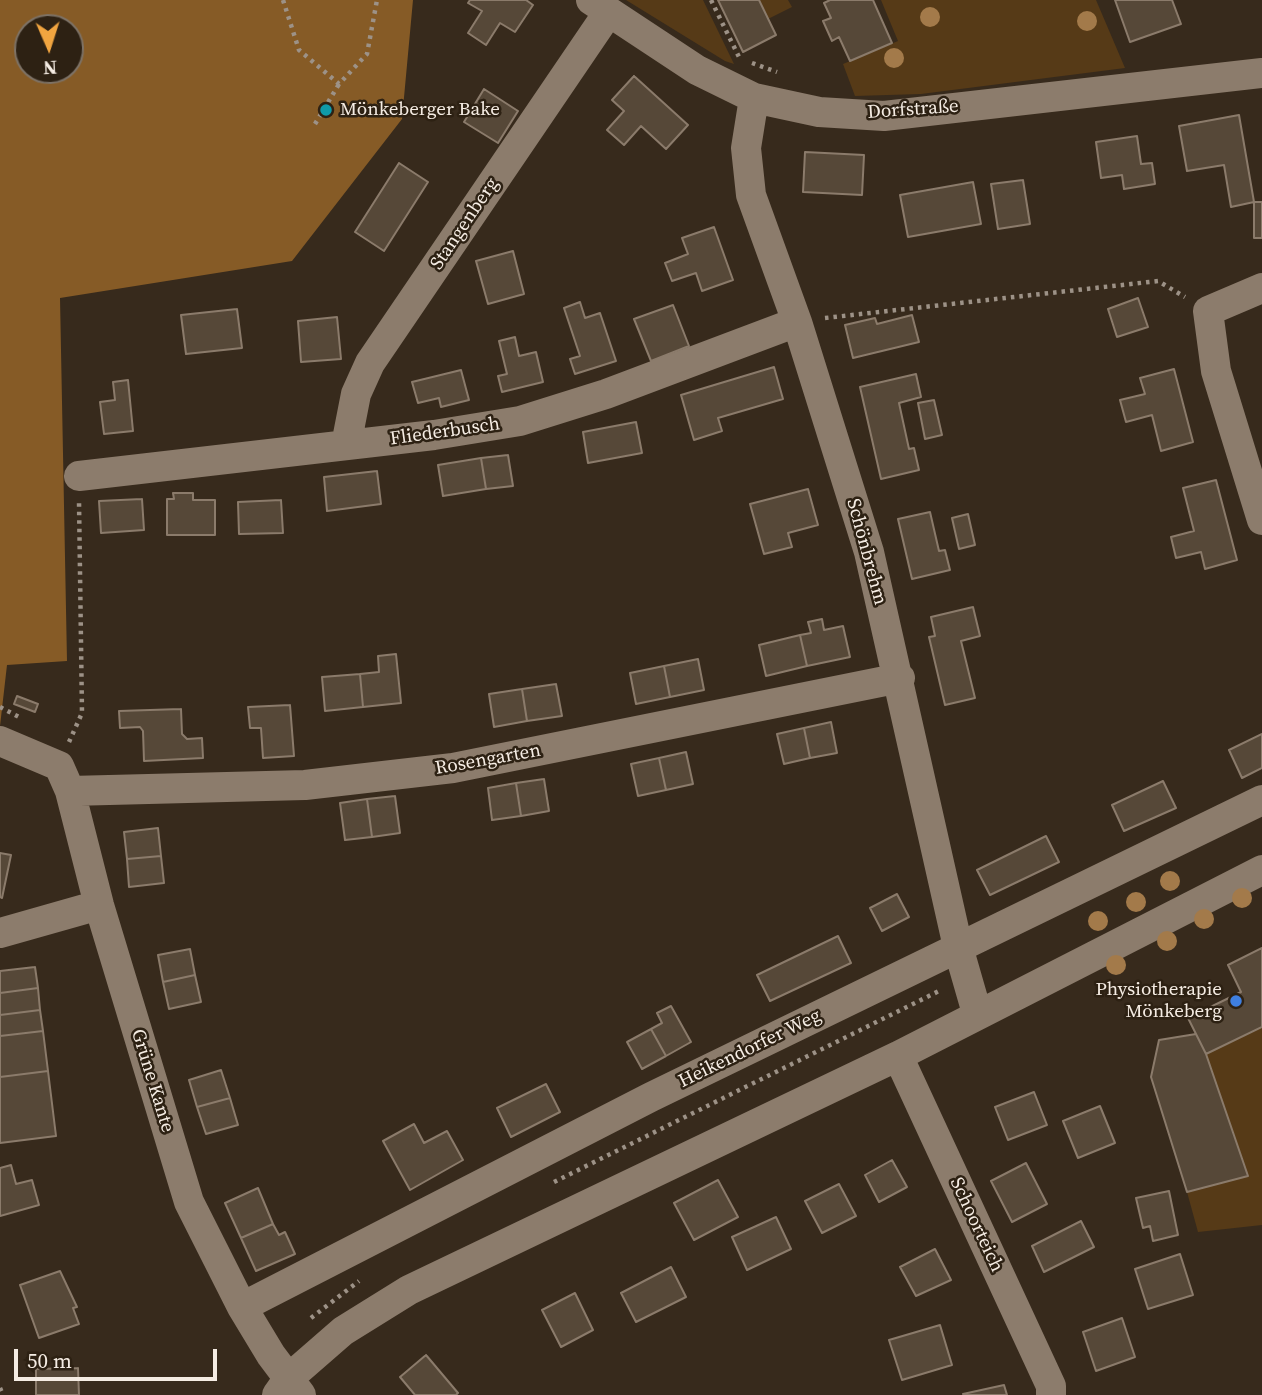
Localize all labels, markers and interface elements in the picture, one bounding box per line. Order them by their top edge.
north arrow [14,14,84,84]
text: N [42,55,58,81]
street label: Dorfstraße [867,95,959,125]
place label: Mönkeberger Bake [340,99,500,121]
marker: Mönkeberger Bake [318,102,334,118]
street label: Stangenberg [426,174,504,274]
street label: Fliederbusch [389,413,501,451]
street label: Schönbrehm [841,496,891,608]
street label: Rosengarten [433,739,543,781]
place label: Physiotherapie Mönkeberg [1095,979,1222,1023]
marker: Physiotherapie Mönkeberg [1228,993,1244,1009]
street label: Heikendorfer Weg [675,1005,825,1093]
street label: Grüne Kante [125,1026,179,1136]
street label: Schoorteich [944,1174,1008,1276]
scale bar [18,1336,220,1380]
text: 50 m [27,1346,72,1375]

